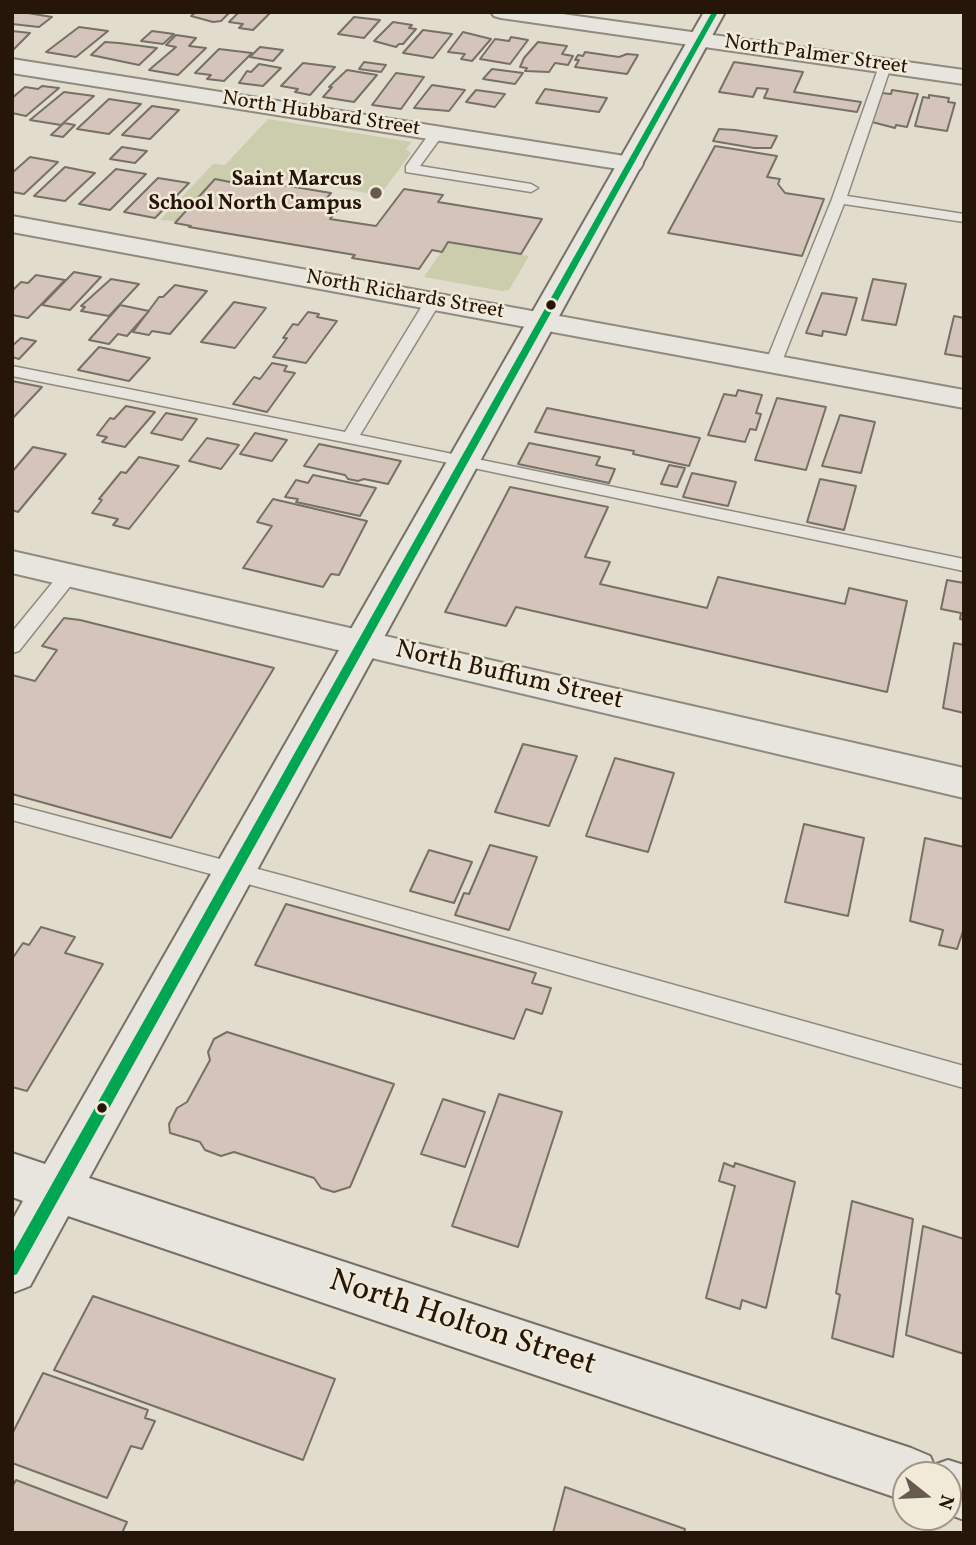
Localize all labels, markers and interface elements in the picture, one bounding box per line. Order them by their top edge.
street label: North Palmer Street [723,31,909,81]
street label: North Hubbard Street [220,87,422,143]
place label: Saint Marcus School North Campus [148,168,362,218]
marker: Saint Marcus School North Campus [368,185,384,201]
street label: North Richards Street [304,266,506,326]
unlabelled marker [544,298,558,312]
street label: North Buffum Street [392,636,626,718]
unlabelled marker [95,1101,109,1115]
street label: North Holton Street [324,1264,600,1386]
north arrow [892,1461,962,1531]
text: N [931,1491,960,1512]

